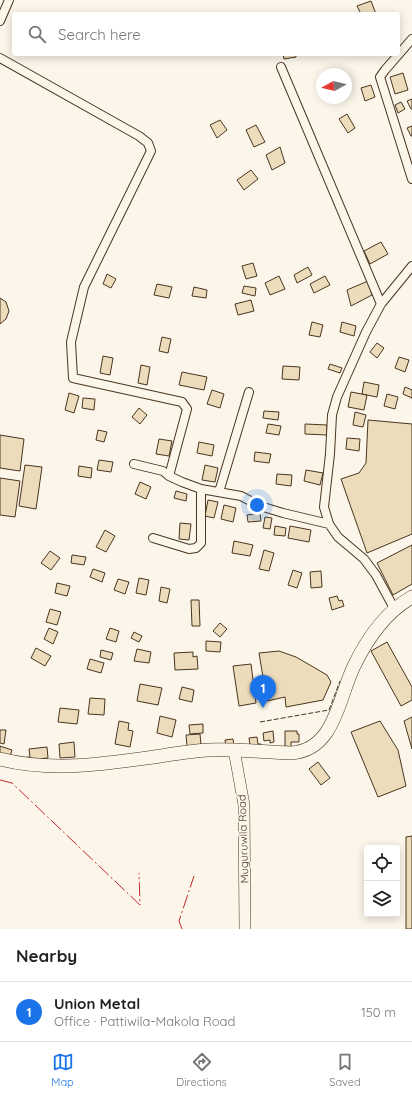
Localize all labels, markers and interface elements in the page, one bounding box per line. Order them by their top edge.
search box [12,12,400,56]
icon: search [26,23,48,45]
text: Search here [58,25,141,44]
north arrow [316,68,352,104]
your location [247,495,267,515]
pin: 1 [250,675,276,708]
street label: Muguruwila Road [234,794,252,884]
map controls [364,845,400,917]
button: locate [364,845,400,881]
button: layers [364,881,400,917]
text: Nearby [16,945,77,966]
text: Union Metal [54,994,140,1013]
text: 1 [26,1004,32,1020]
text: 150 m [361,1004,396,1020]
text: Office · Pattiwila-Makola Road [54,1013,235,1029]
tab: Map [51,1051,74,1089]
tab: Directions [176,1051,227,1089]
tab: Saved [329,1051,361,1089]

